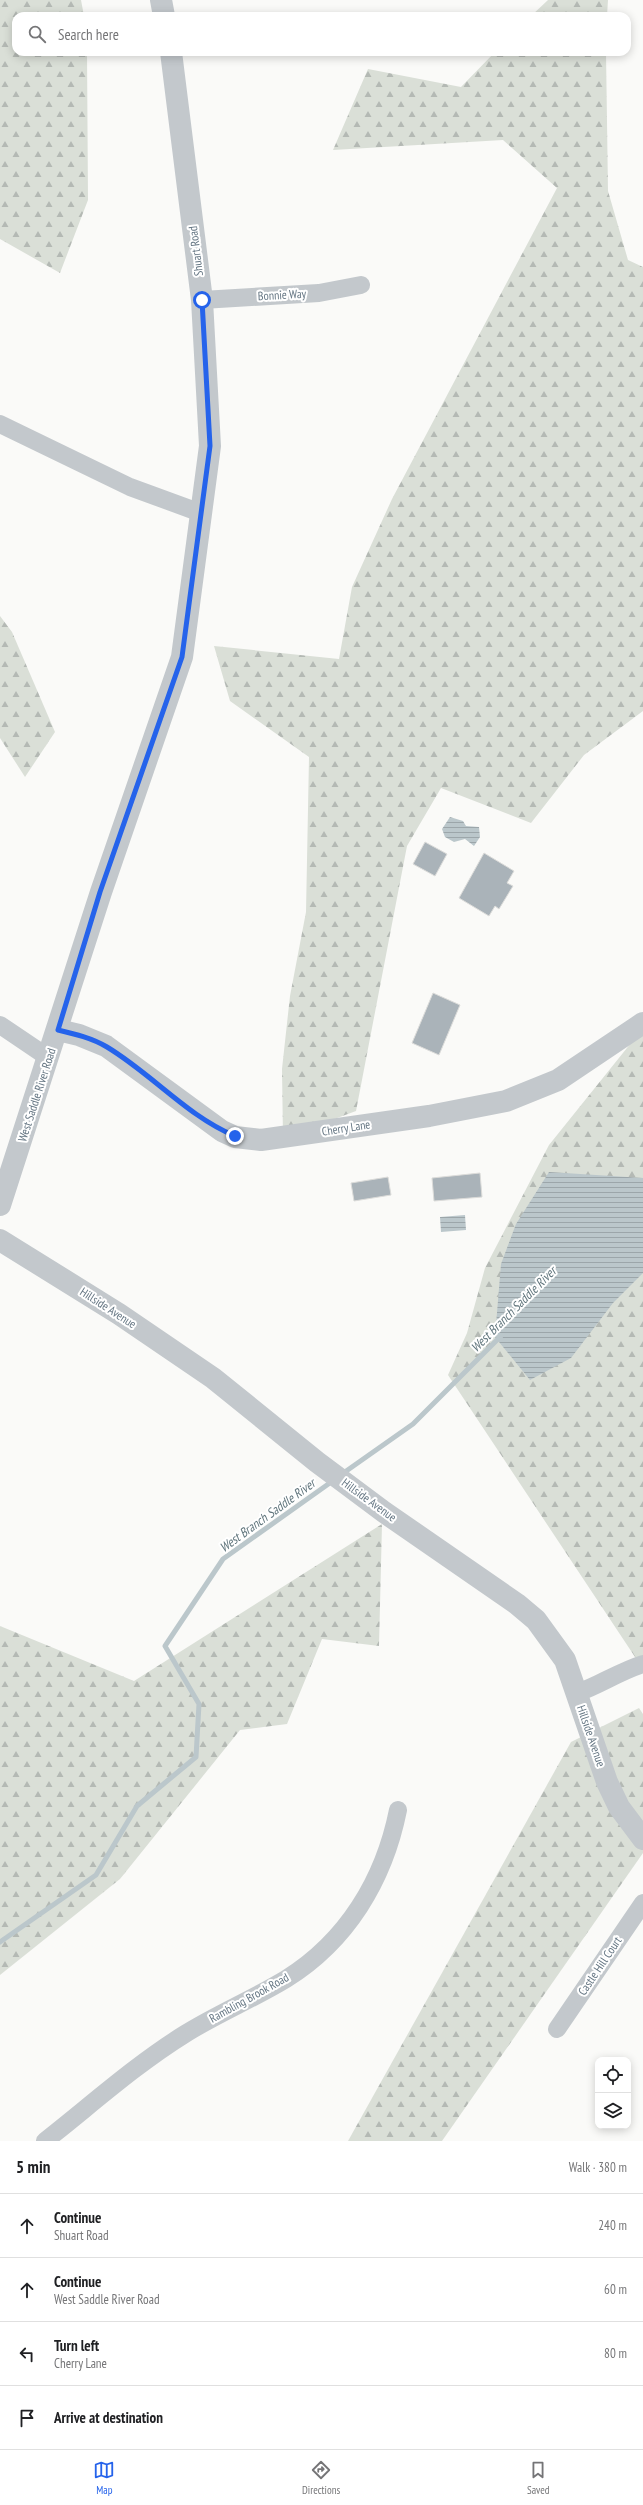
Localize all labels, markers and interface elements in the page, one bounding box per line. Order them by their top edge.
search box [12,12,631,56]
icon: search [26,23,48,45]
text: Search here [58,25,119,44]
street label: Shuart Road [185,225,206,277]
street label: Bonnie Way [257,286,307,303]
route start [193,291,211,309]
street label: West Saddle River Road [14,1046,59,1143]
street label: Cherry Lane [321,1116,371,1139]
route end [226,1127,244,1145]
water label: West Branch Saddle River [467,1261,561,1356]
street label: Hillside Avenue [77,1284,139,1331]
water label: West Branch Saddle River [216,1474,320,1556]
street label: Hillside Avenue [339,1475,400,1524]
street label: Hillside Avenue [574,1703,609,1769]
street label: Castle Hill Court [575,1933,625,1998]
street label: Rambling Brook Road [206,1970,291,2026]
map controls [595,2057,631,2129]
button: locate [595,2057,631,2093]
button: layers [595,2093,631,2129]
text: 5 min [16,2156,50,2178]
text: Walk · 380 m [569,2159,627,2176]
text: Continue [54,2208,101,2227]
icon: ahead [16,2215,38,2237]
text: 240 m [598,2217,627,2234]
text: Shuart Road [54,2227,109,2244]
text: Continue [54,2272,101,2291]
icon: ahead [16,2279,38,2301]
text: 60 m [604,2281,627,2298]
text: West Saddle River Road [54,2291,160,2308]
text: Turn left [54,2336,99,2355]
icon: left [16,2343,38,2365]
text: 80 m [604,2345,627,2362]
text: Cherry Lane [54,2355,107,2372]
icon: arrive [16,2407,38,2429]
text: Arrive at destination [54,2408,163,2427]
tab: Map [93,2459,115,2497]
tab: Directions [302,2459,340,2497]
tab: Saved [527,2459,550,2497]

